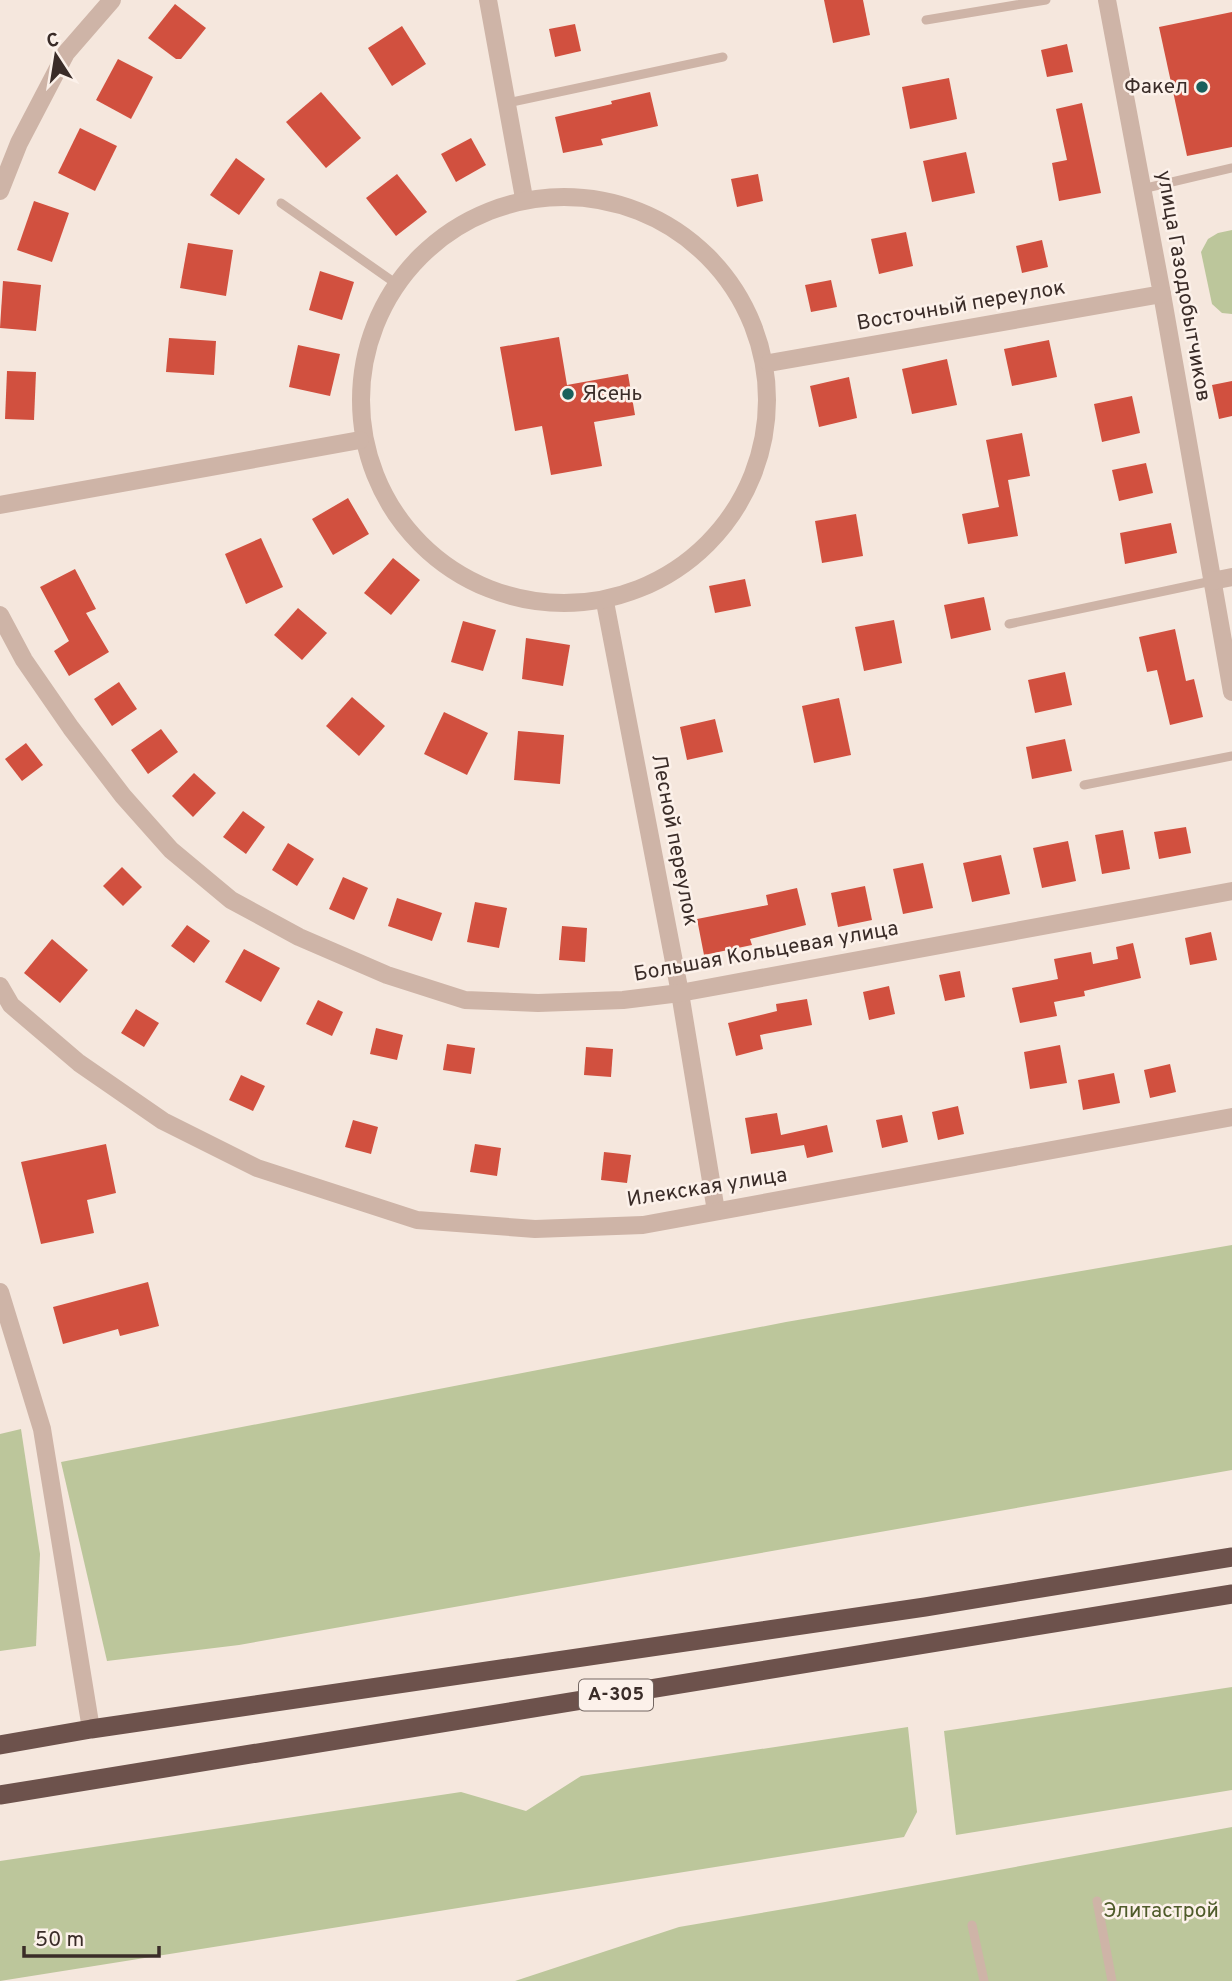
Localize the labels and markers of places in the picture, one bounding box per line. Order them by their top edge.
place label: Факел [1124,74,1188,101]
marker: Факел [1194,79,1210,95]
place label: Ясень [582,381,643,408]
marker: Ясень [560,386,576,402]

